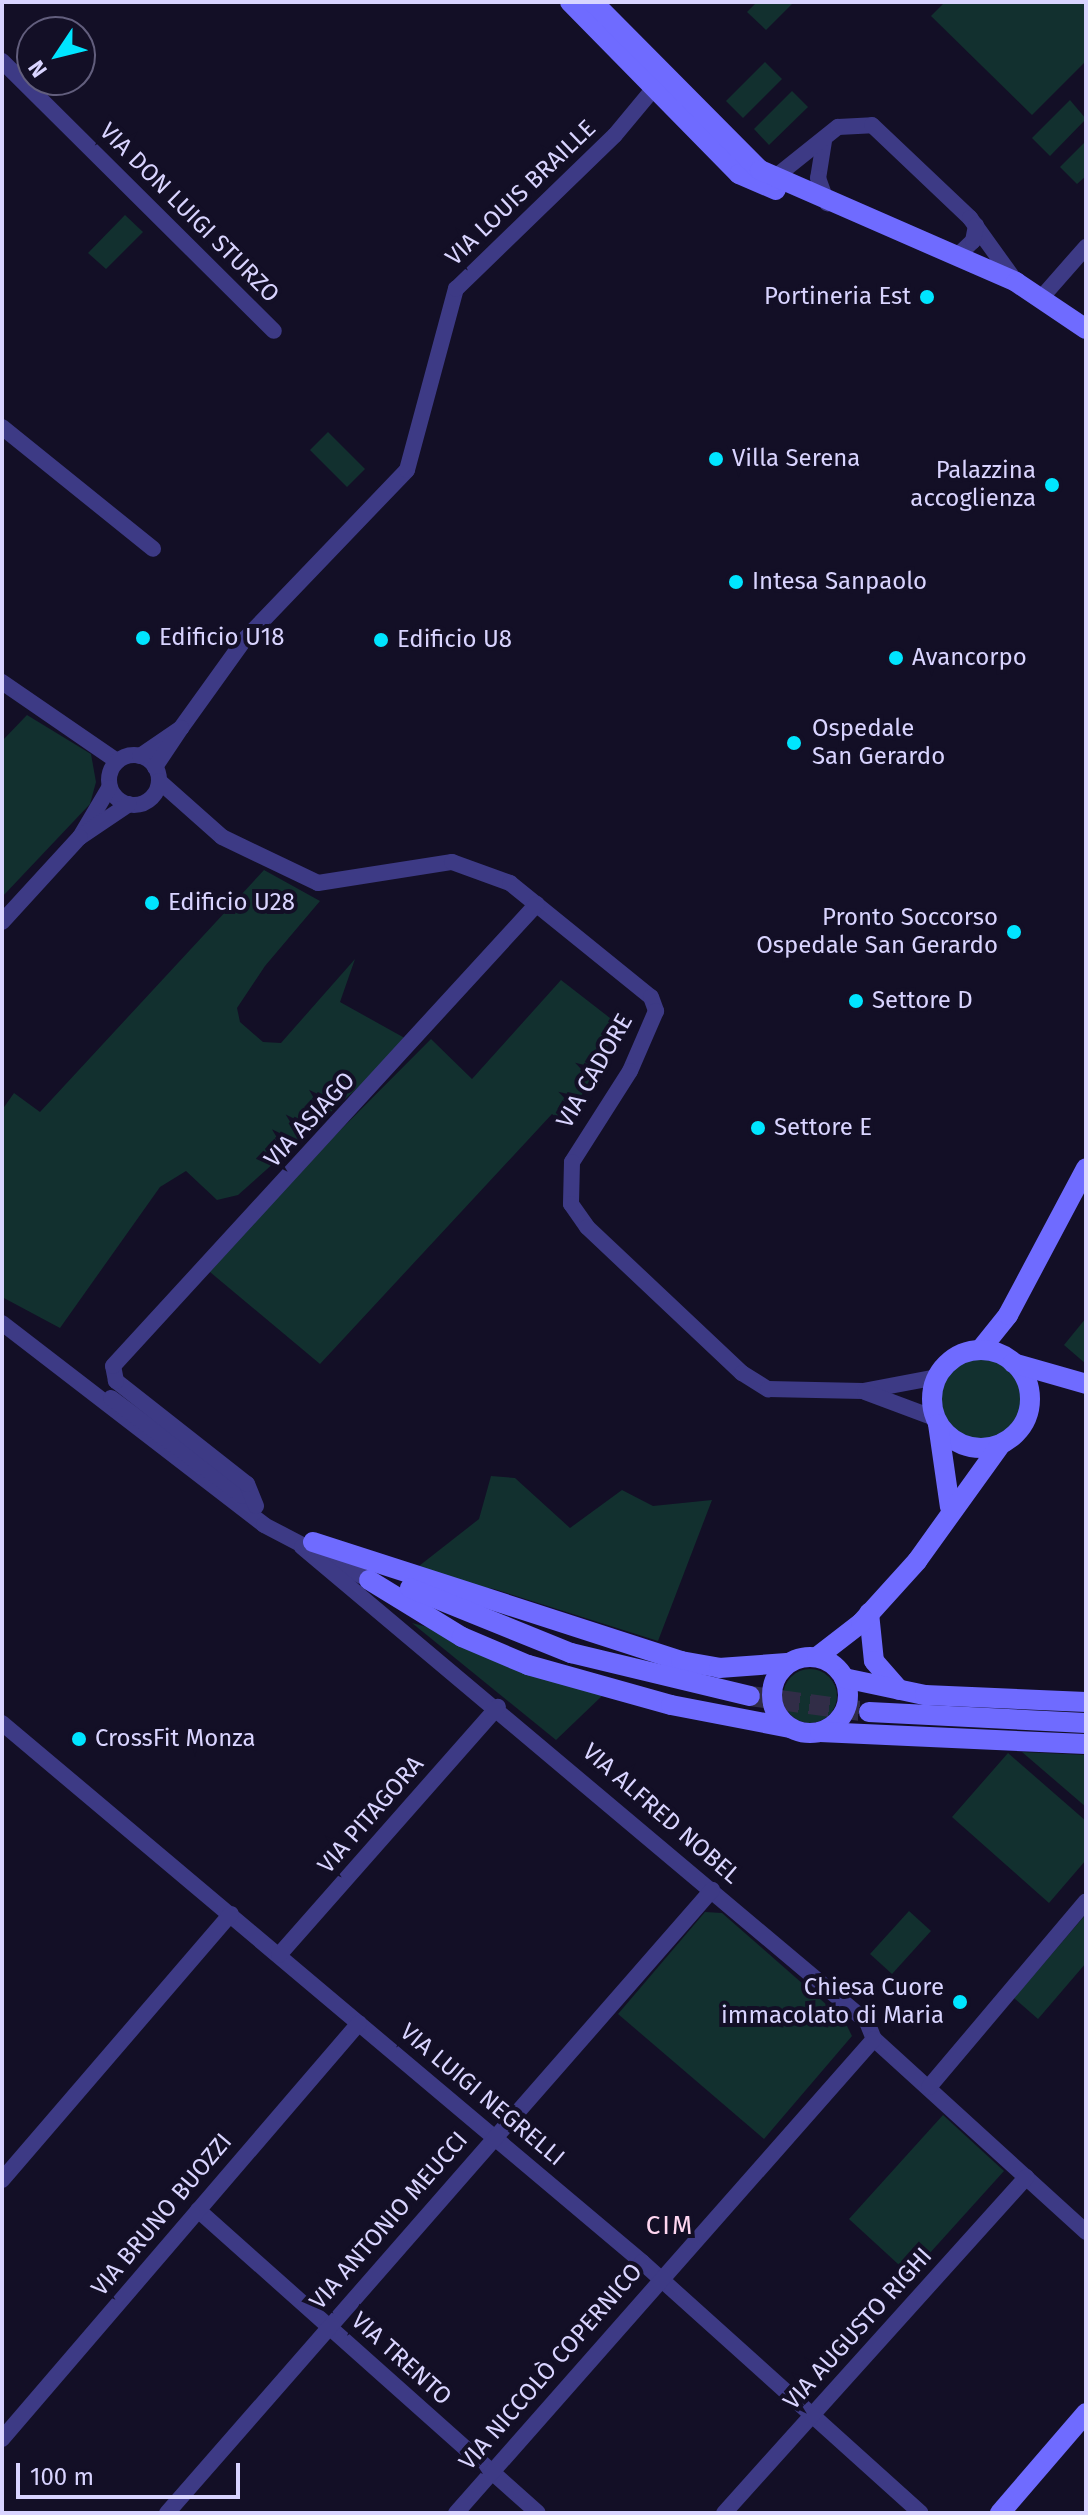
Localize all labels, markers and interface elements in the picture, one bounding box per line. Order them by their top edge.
north arrow [16,16,96,96]
text: N [22,55,53,83]
street label: VIA LOUIS BRAILLE [440,114,602,272]
street label: VIA DON LUIGI STURZO [93,117,285,309]
place label: Portineria Est [764,283,911,311]
marker: Portineria Est [918,288,936,306]
place label: Villa Serena [732,445,860,473]
marker: Villa Serena [707,450,725,468]
place label: Palazzina accoglienza [910,457,1036,513]
marker: Palazzina accoglienza [1043,476,1061,494]
place label: Intesa Sanpaolo [752,568,927,596]
marker: Intesa Sanpaolo [727,573,745,591]
place label: Edificio U18 [159,624,284,652]
place label: Edificio U8 [397,626,512,654]
marker: Edificio U18 [134,629,152,647]
marker: Edificio U8 [372,631,390,649]
place label: Avancorpo [912,644,1027,672]
marker: Avancorpo [887,649,905,667]
place label: Ospedale San Gerardo [812,715,945,771]
marker: Ospedale San Gerardo [783,732,805,754]
place label: Edificio U28 [168,889,295,917]
marker: Edificio U28 [143,894,161,912]
place label: Pronto Soccorso Ospedale San Gerardo [756,904,998,960]
marker: Pronto Soccorso Ospedale San Gerardo [1005,923,1023,941]
place label: Settore D [872,987,973,1015]
marker: Settore D [847,992,865,1010]
street label: VIA CADORE [551,1009,639,1133]
street label: VIA ASIAGO [259,1066,361,1174]
place label: Settore E [774,1114,872,1142]
marker: Settore E [749,1119,767,1137]
place label: CrossFit Monza [95,1725,255,1753]
marker: CrossFit Monza [70,1730,88,1748]
street label: VIA ALFRED NOBEL [576,1738,746,1890]
street label: VIA PITAGORA [312,1750,430,1880]
place label: Chiesa Cuore immacolato di Maria [721,1974,944,2030]
marker: Chiesa Cuore immacolato di Maria [951,1993,969,2011]
street label: VIA LUIGI NEGRELLI [394,2018,570,2172]
street label: VIA ANTONIO MEUCCI [304,2126,474,2316]
street label: VIA BRUNO BUOZZI [86,2128,238,2302]
district label: CIM [646,2210,694,2242]
street label: VIA AUGUSTO RIGHI [778,2242,938,2416]
street label: VIA NICCOLÒ COPERNICO [453,2258,649,2476]
street label: VIA TRENTO [345,2307,457,2411]
scale bar [20,2447,244,2497]
text: 100 m [30,2463,94,2491]

